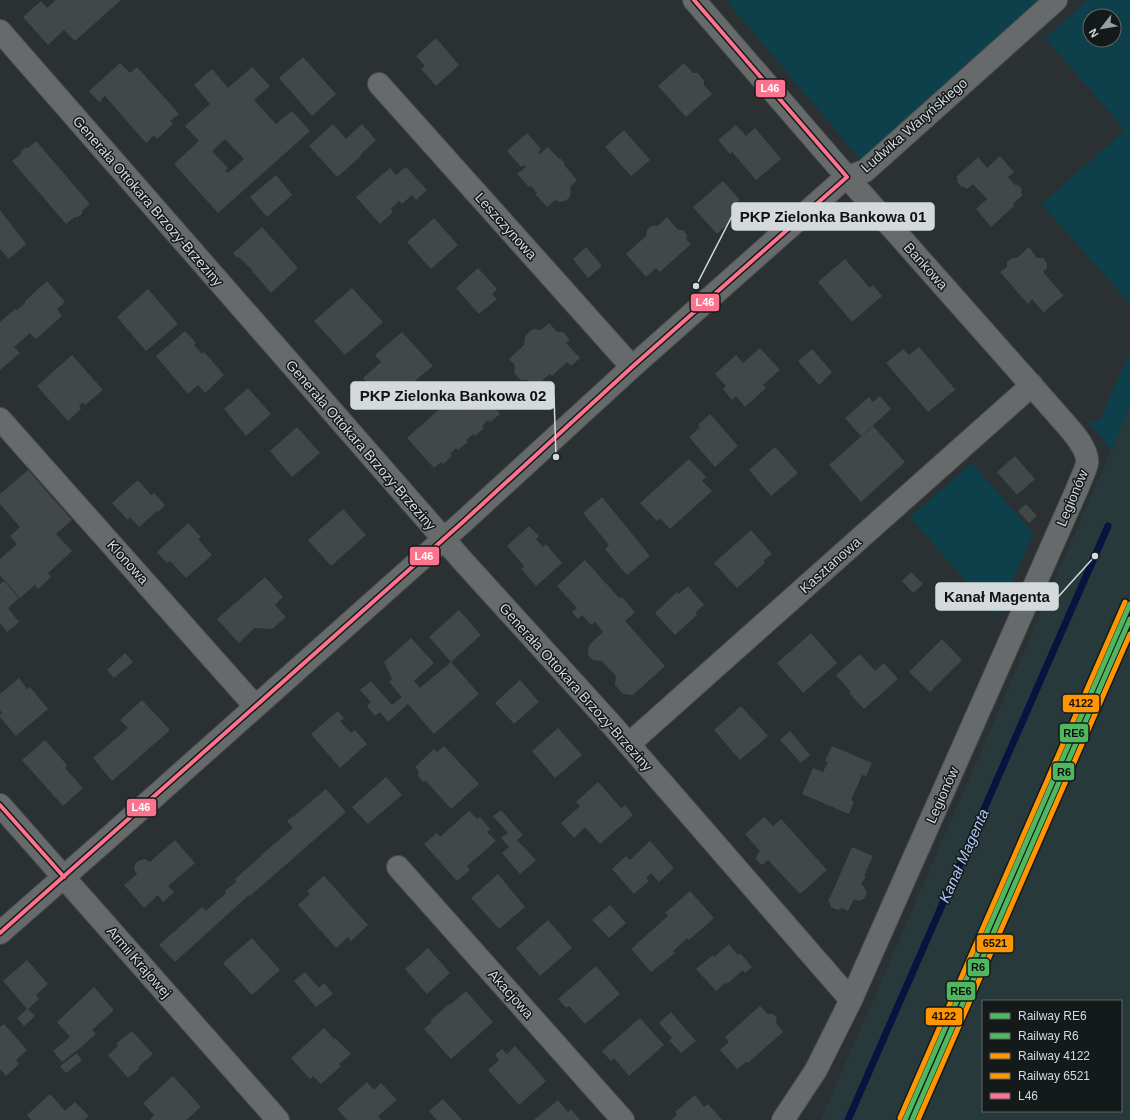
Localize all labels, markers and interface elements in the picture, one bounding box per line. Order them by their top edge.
north arrow [1082,8,1122,48]
text: N [1086,27,1101,40]
street label: Ludwika Waryńskiego [858,74,971,176]
line badge: L46 [755,79,786,98]
text: L46 [761,82,779,94]
street label: Generała Ottokara Brzozy-Brzeziny [70,113,226,289]
street label: Leszczynowa [472,189,540,263]
callout: PKP Zielonka Bankowa 01 [732,203,934,230]
text: PKP Zielonka Bankowa 01 [740,208,926,225]
street label: Bankowa [901,239,951,293]
line badge: L46 [690,293,720,312]
text: L46 [696,296,714,308]
street label: Generała Ottokara Brzozy-Brzeziny [283,357,439,533]
callout: PKP Zielonka Bankowa 02 [351,382,554,409]
text: PKP Zielonka Bankowa 02 [360,387,546,404]
street label: Legionów [1053,466,1091,529]
street label: Kasztanowa [796,533,864,596]
street label: Klonowa [104,537,152,587]
line badge: L46 [409,546,440,566]
text: L46 [415,550,433,562]
callout: Kanał Magenta [936,583,1058,610]
text: Kanał Magenta [944,588,1051,605]
street label: Generała Ottokara Brzozy-Brzeziny [496,600,656,774]
line badge: 4122 [1062,694,1100,713]
text: 4122 [1069,697,1093,709]
line badge: RE6 [1059,723,1089,743]
text: RE6 [1063,727,1085,739]
line badge: R6 [1052,762,1075,781]
street label: Legionów [923,764,962,826]
text: R6 [1057,766,1071,778]
line badge: L46 [126,798,157,817]
text: L46 [132,801,150,813]
water label: Kanał Magenta [935,806,992,905]
street label: Armii Krajowej [104,923,174,1001]
line badge: 6521 [976,934,1014,953]
text: 6521 [983,937,1007,949]
line badge: R6 [967,958,990,977]
text: R6 [971,961,985,973]
street label: Akacjowa [485,966,537,1022]
line badge: RE6 [946,981,976,1001]
text: RE6 [950,985,972,997]
legend [982,1000,1122,1112]
line badge: 4122 [925,1007,963,1026]
text: Railway RE6 [1018,1009,1087,1023]
text: 4122 [932,1010,956,1022]
text: Railway R6 [1018,1029,1079,1043]
text: Railway 4122 [1018,1049,1090,1063]
text: Railway 6521 [1018,1069,1090,1083]
text: L46 [1018,1089,1038,1103]

